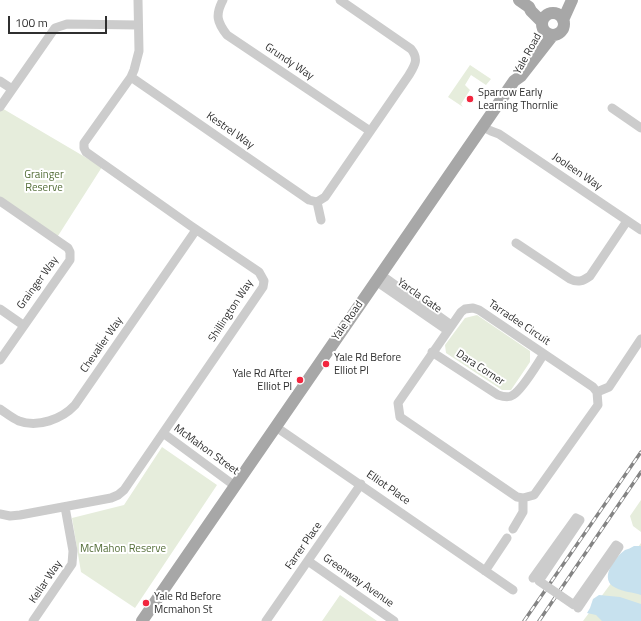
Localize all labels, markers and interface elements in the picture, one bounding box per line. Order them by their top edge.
scale bar [10,8,109,34]
text: 100 m [15,13,48,32]
street label: Yale Road [511,31,545,77]
street label: Grundy Way [262,41,316,83]
place label: Sparrow Early Learning Thornlie [478,86,558,112]
marker: Sparrow Early Learning Thornlie [465,94,475,104]
street label: Kestrel Way [204,110,256,152]
street label: Jooleen Way [550,151,604,193]
park label: Grainger Reserve [24,168,64,194]
street label: Grainger Way [14,254,62,312]
street label: Yarcla Gate [394,276,444,316]
street label: Shillington Way [206,277,256,345]
street label: Tarradee Circuit [486,297,552,349]
street label: Yale Road [330,299,366,343]
street label: Chevalier Way [78,315,126,375]
street label: Dara Corner [453,347,507,389]
place label: Yale Rd Before Elliot Pl [334,351,401,377]
marker: Yale Rd Before Elliot Pl [321,359,331,369]
place label: Yale Rd After Elliot Pl [233,367,292,393]
marker: Yale Rd After Elliot Pl [295,375,305,385]
street label: McMahon Street [171,422,241,478]
street label: Elliot Place [364,468,412,508]
street label: Farrer Place [283,520,325,572]
park label: McMahon Reserve [80,542,166,556]
street label: Greenway Avenue [320,552,396,610]
street label: Kellar Way [27,558,65,606]
place label: Yale Rd Before Mcmahon St [154,590,221,616]
marker: Yale Rd Before Mcmahon St [141,598,151,608]

